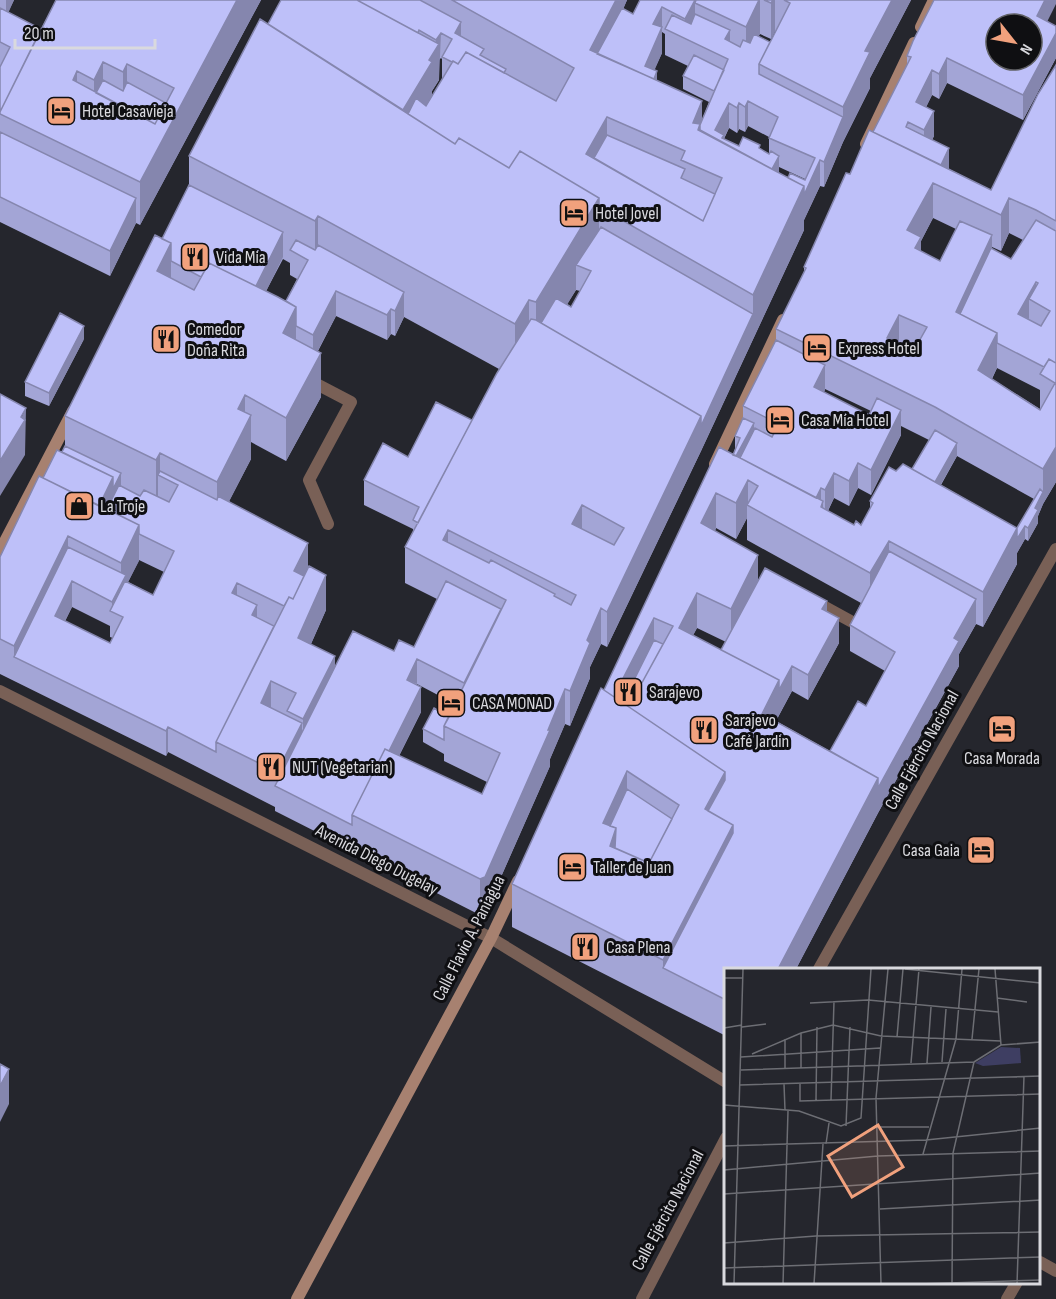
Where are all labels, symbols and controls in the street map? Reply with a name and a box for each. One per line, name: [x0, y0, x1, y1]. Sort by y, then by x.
scale bar: [15, 12, 154, 50]
north arrow: [984, 12, 1044, 72]
text: 20 m: [24, 23, 54, 44]
text: N: [1015, 40, 1036, 58]
hotel icon: Hotel Casavieja: [45, 95, 77, 127]
place label: Hotel Casavieja: [82, 101, 174, 122]
hotel icon: Hotel Jovel: [558, 197, 590, 229]
place label: Hotel Jovel: [595, 203, 659, 224]
restaurant icon: Vida Mia: [179, 241, 211, 273]
place label: Vida Mia: [216, 247, 266, 268]
place label: Comedor Doña Rita: [187, 319, 245, 361]
restaurant icon: Comedor Doña Rita: [150, 323, 182, 355]
hotel icon: Express Hotel: [801, 332, 833, 364]
place label: Express Hotel: [838, 338, 920, 359]
hotel icon: Casa Mía Hotel: [764, 404, 796, 436]
place label: Casa Mía Hotel: [801, 410, 889, 431]
shop icon: La Troje: [63, 490, 95, 522]
place label: La Troje: [100, 496, 145, 517]
restaurant icon: Sarajevo: [612, 676, 644, 708]
place label: Sarajevo: [649, 682, 700, 703]
hotel icon: CASA MONAD: [435, 687, 467, 719]
street label: Calle Ejército Nacional: [881, 687, 963, 813]
place label: CASA MONAD: [472, 693, 552, 714]
place label: Sarajevo Café Jardin: [725, 710, 789, 752]
hotel icon: Casa Morada: [986, 713, 1018, 745]
restaurant icon: Sarajevo Café Jardin: [688, 714, 720, 746]
place label: Casa Morada: [964, 748, 1040, 769]
restaurant icon: NUT (Vegetarian): [255, 751, 287, 783]
place label: NUT (Vegetarian): [292, 757, 393, 778]
street label: Avenida Diego Dugelay: [311, 820, 442, 900]
hotel icon: Casa Gaia: [965, 834, 997, 866]
place label: Casa Gaia: [902, 840, 960, 861]
hotel icon: Taller de Juan: [556, 851, 588, 883]
place label: Taller de Juan: [593, 857, 671, 878]
street label: Calle Flavio A. Paniagua: [428, 872, 510, 1004]
restaurant icon: Casa Plena: [569, 931, 601, 963]
place label: Casa Plena: [606, 937, 670, 958]
inset map: [724, 968, 1041, 1284]
street label: Calle Ejército Nacional: [627, 1146, 709, 1274]

